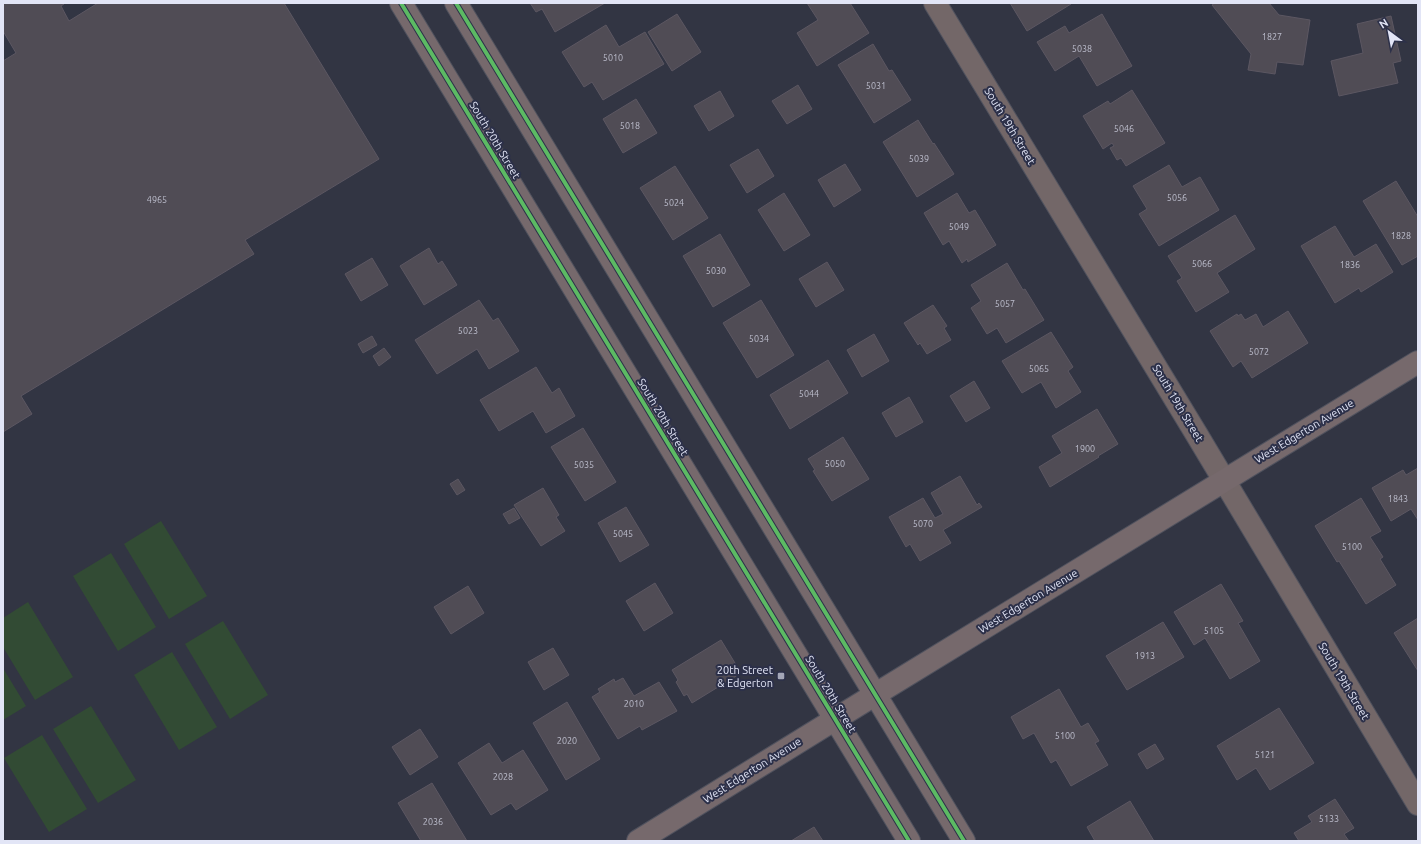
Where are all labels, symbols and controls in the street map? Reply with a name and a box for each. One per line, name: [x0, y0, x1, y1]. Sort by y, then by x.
north arrow: [1369, 12, 1409, 52]
text: N: [1377, 16, 1390, 31]
house number: 1827: [1262, 32, 1282, 42]
house number: 5038: [1072, 44, 1092, 54]
house number: 5010: [603, 53, 623, 63]
house number: 5031: [866, 81, 886, 91]
street label: South 19th Street: [982, 85, 1038, 167]
street label: South 20th Street: [467, 99, 523, 181]
house number: 5018: [620, 121, 640, 131]
house number: 5046: [1114, 124, 1134, 134]
house number: 5039: [909, 154, 929, 164]
house number: 5056: [1167, 193, 1187, 203]
house number: 4965: [147, 195, 167, 205]
house number: 5024: [664, 198, 684, 208]
house number: 5049: [949, 222, 969, 232]
house number: 1828: [1391, 231, 1411, 241]
house number: 5066: [1192, 259, 1212, 269]
house number: 1836: [1340, 260, 1360, 270]
house number: 5030: [706, 266, 726, 276]
house number: 5057: [995, 299, 1015, 309]
house number: 5023: [458, 326, 478, 336]
house number: 5034: [749, 334, 769, 344]
house number: 5072: [1249, 347, 1269, 357]
street label: South 19th Street: [1150, 362, 1206, 444]
house number: 5065: [1029, 364, 1049, 374]
street label: South 20th Street: [635, 376, 691, 458]
house number: 5044: [799, 389, 819, 399]
street label: West Edgerton Avenue: [1252, 397, 1356, 465]
house number: 1900: [1075, 444, 1095, 454]
house number: 5050: [825, 459, 845, 469]
house number: 5035: [574, 460, 594, 470]
house number: 1843: [1388, 494, 1408, 504]
house number: 5070: [913, 519, 933, 529]
house number: 5045: [613, 529, 633, 539]
house number: 5100: [1342, 542, 1362, 552]
street label: West Edgerton Avenue: [976, 567, 1080, 635]
house number: 5105: [1204, 626, 1224, 636]
street label: South 19th Street: [1316, 640, 1372, 722]
house number: 1913: [1135, 651, 1155, 661]
street label: South 20th Street: [803, 653, 859, 735]
place label: 20th Street & Edgerton: [717, 664, 774, 689]
marker: 20th Street & Edgerton: [776, 671, 786, 681]
house number: 2010: [624, 699, 644, 709]
house number: 5100: [1055, 731, 1075, 741]
street label: West Edgerton Avenue: [701, 735, 803, 805]
house number: 2020: [557, 736, 577, 746]
house number: 5121: [1255, 750, 1275, 760]
house number: 2028: [493, 772, 513, 782]
house number: 5133: [1319, 814, 1339, 824]
house number: 2036: [423, 817, 443, 827]

